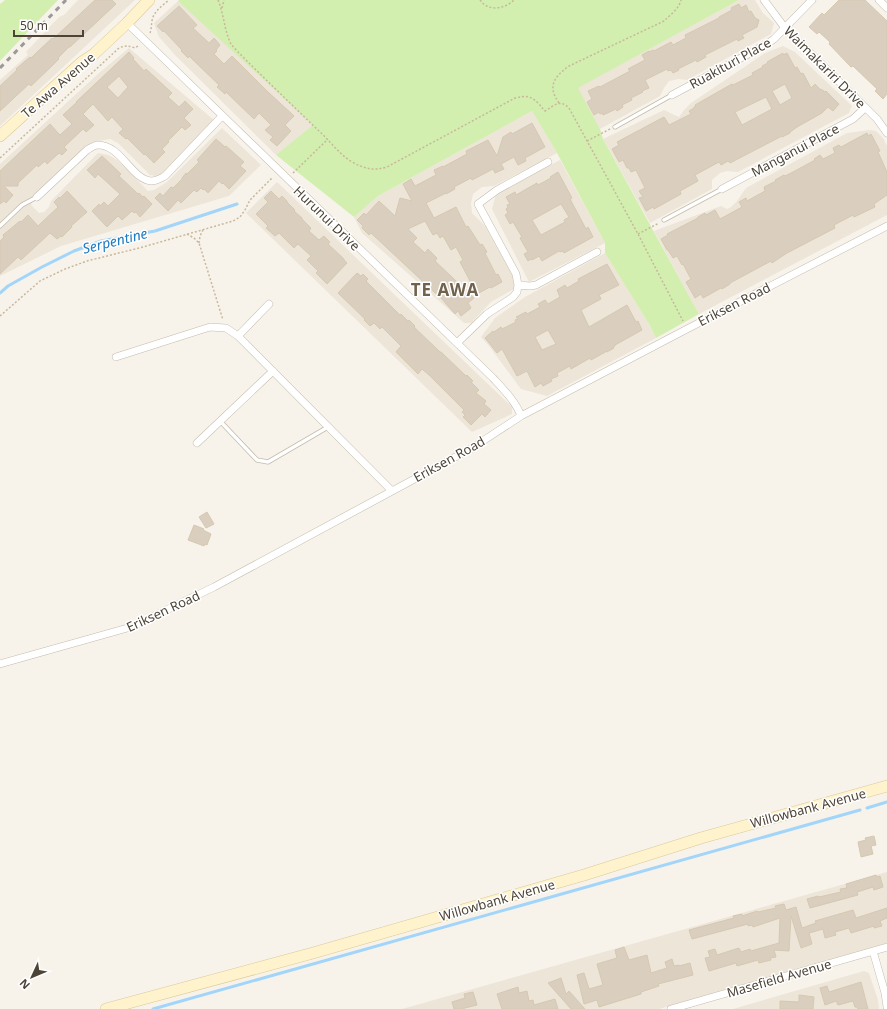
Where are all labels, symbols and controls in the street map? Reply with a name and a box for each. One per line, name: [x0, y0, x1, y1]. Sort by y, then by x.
scale bar: [14, 12, 83, 38]
text: 50 m: [20, 17, 48, 34]
street label: Waimakariri Drive: [780, 22, 870, 112]
street label: Ruakituri Place: [686, 33, 774, 93]
street label: Te Awa Avenue: [17, 48, 99, 122]
street label: Manganui Place: [748, 119, 842, 181]
street label: Hurunui Drive: [290, 182, 364, 254]
water label: Serpentine: [80, 223, 149, 258]
district label: TE AWA: [411, 278, 479, 301]
street label: Eriksen Road: [695, 278, 773, 330]
street label: Eriksen Road: [410, 432, 488, 486]
street label: Eriksen Road: [123, 586, 203, 636]
street label: Willowbank Avenue: [748, 784, 868, 832]
street label: Willowbank Avenue: [437, 875, 557, 925]
street label: Masefield Avenue: [725, 954, 833, 1002]
north arrow: [12, 957, 52, 997]
text: N: [16, 976, 33, 993]

